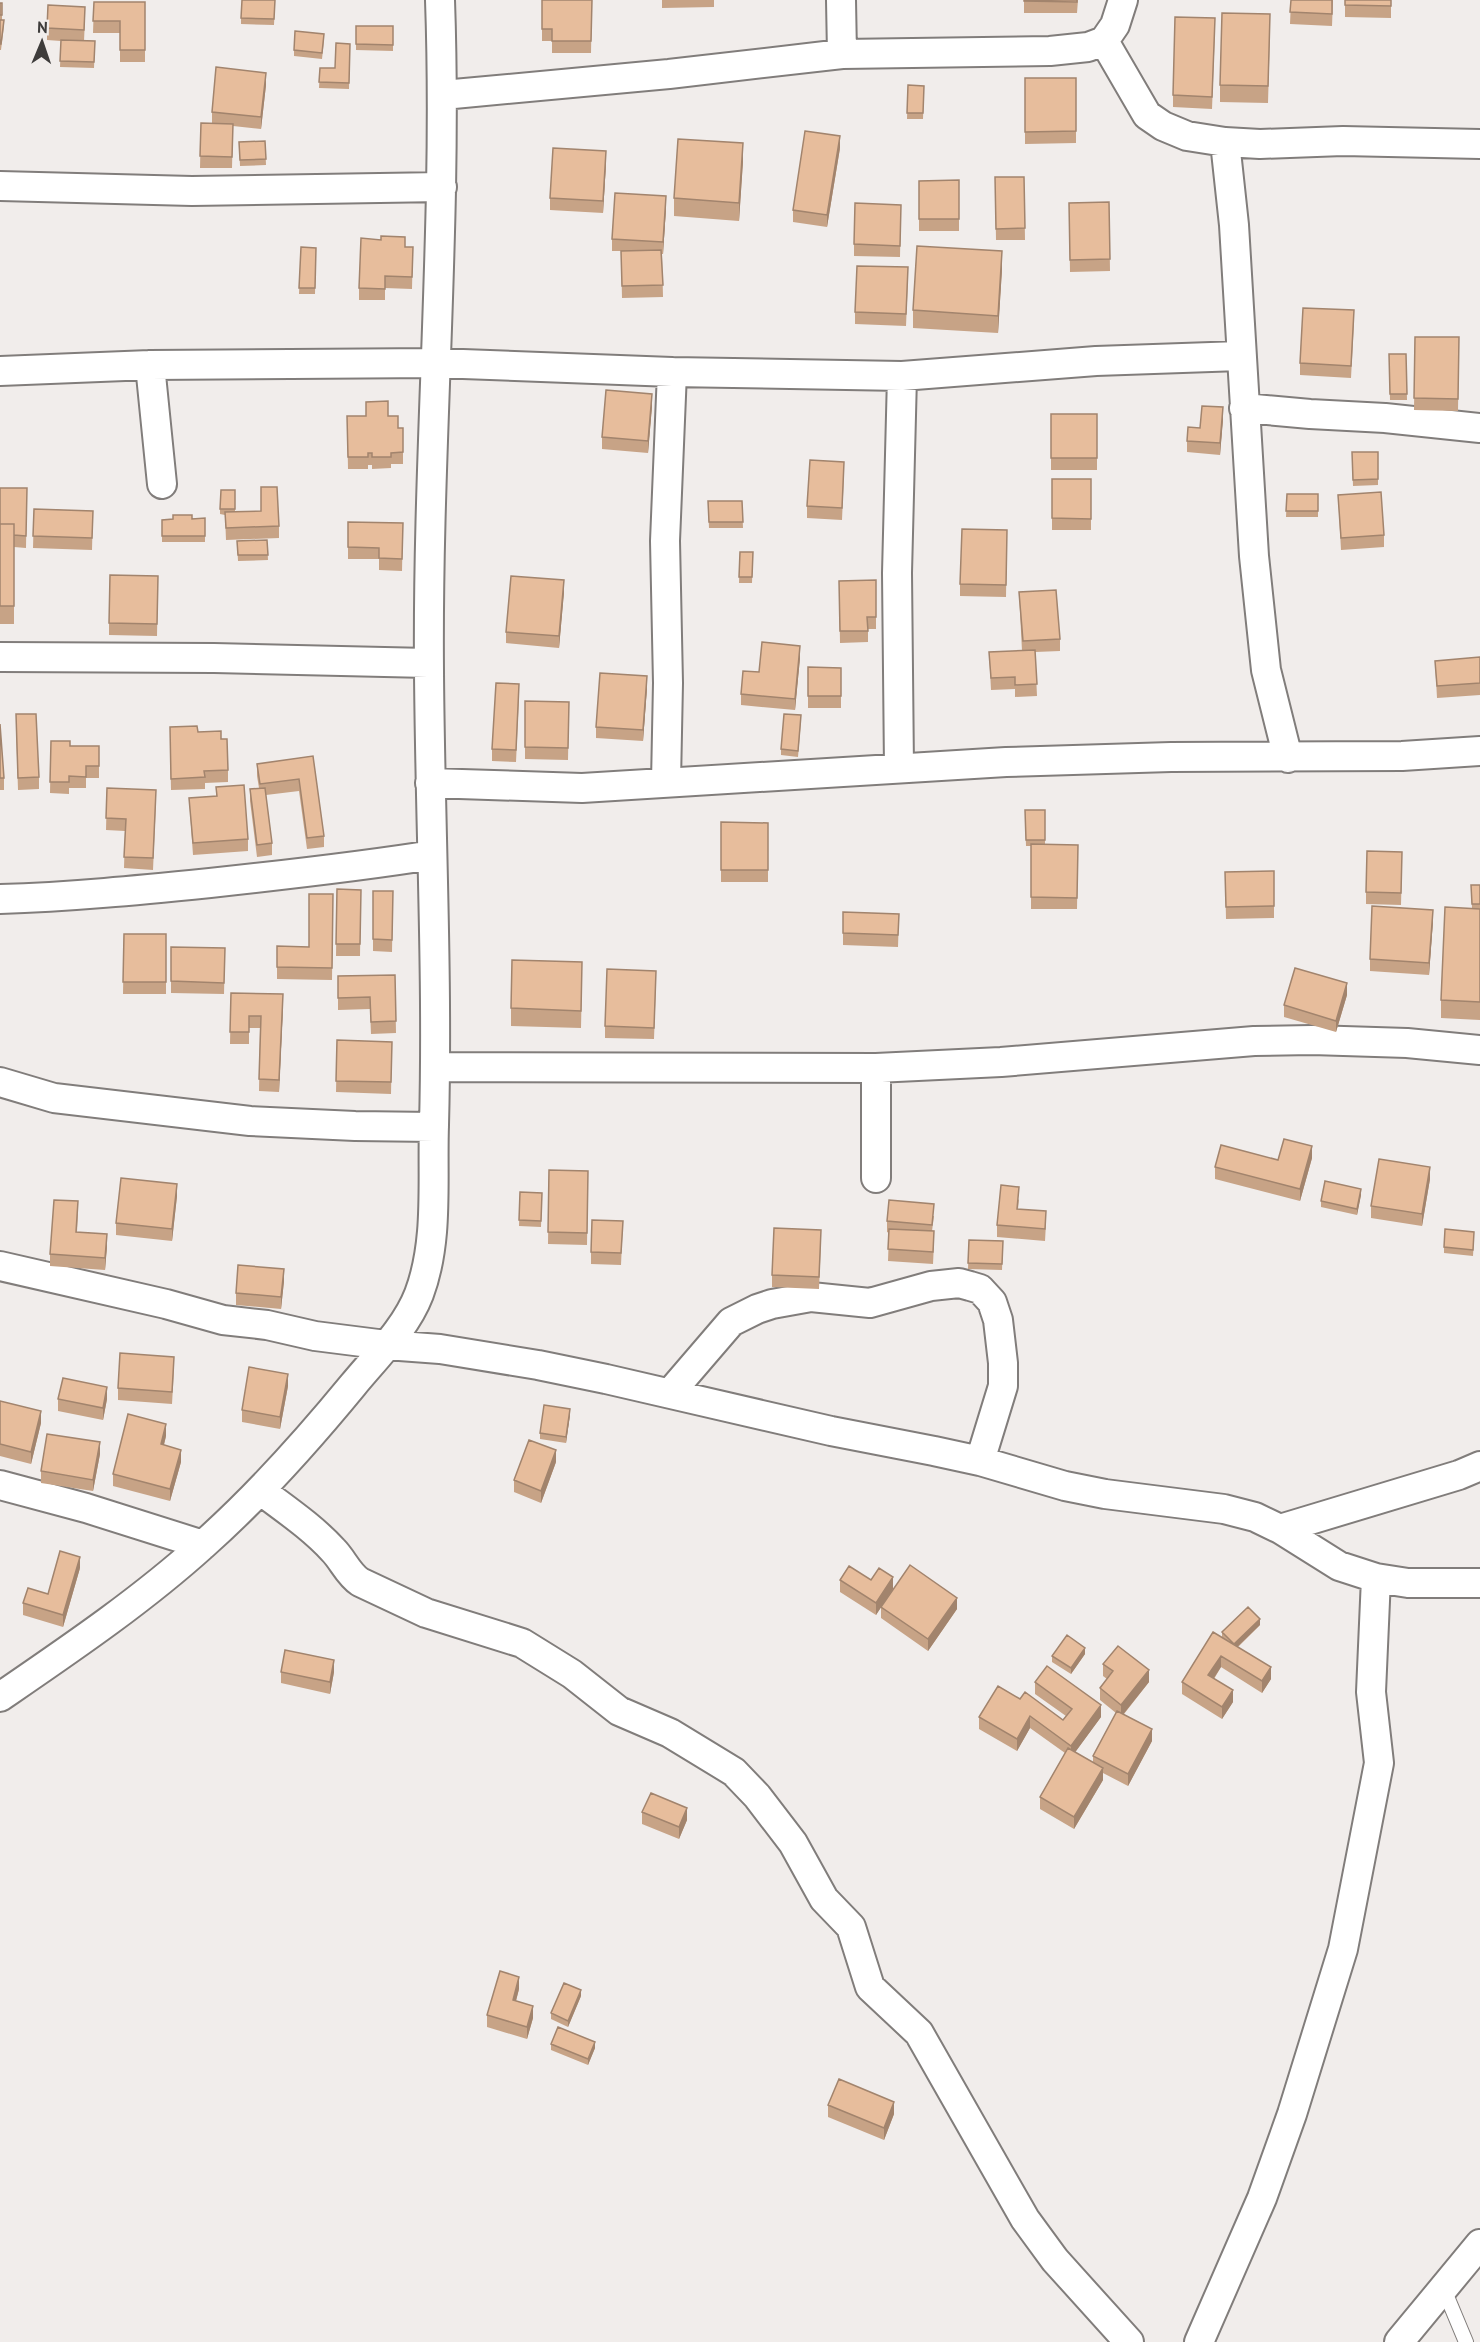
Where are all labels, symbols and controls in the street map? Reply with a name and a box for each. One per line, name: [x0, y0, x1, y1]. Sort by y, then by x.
north arrow: [12, 12, 72, 72]
text: N: [37, 17, 48, 37]

